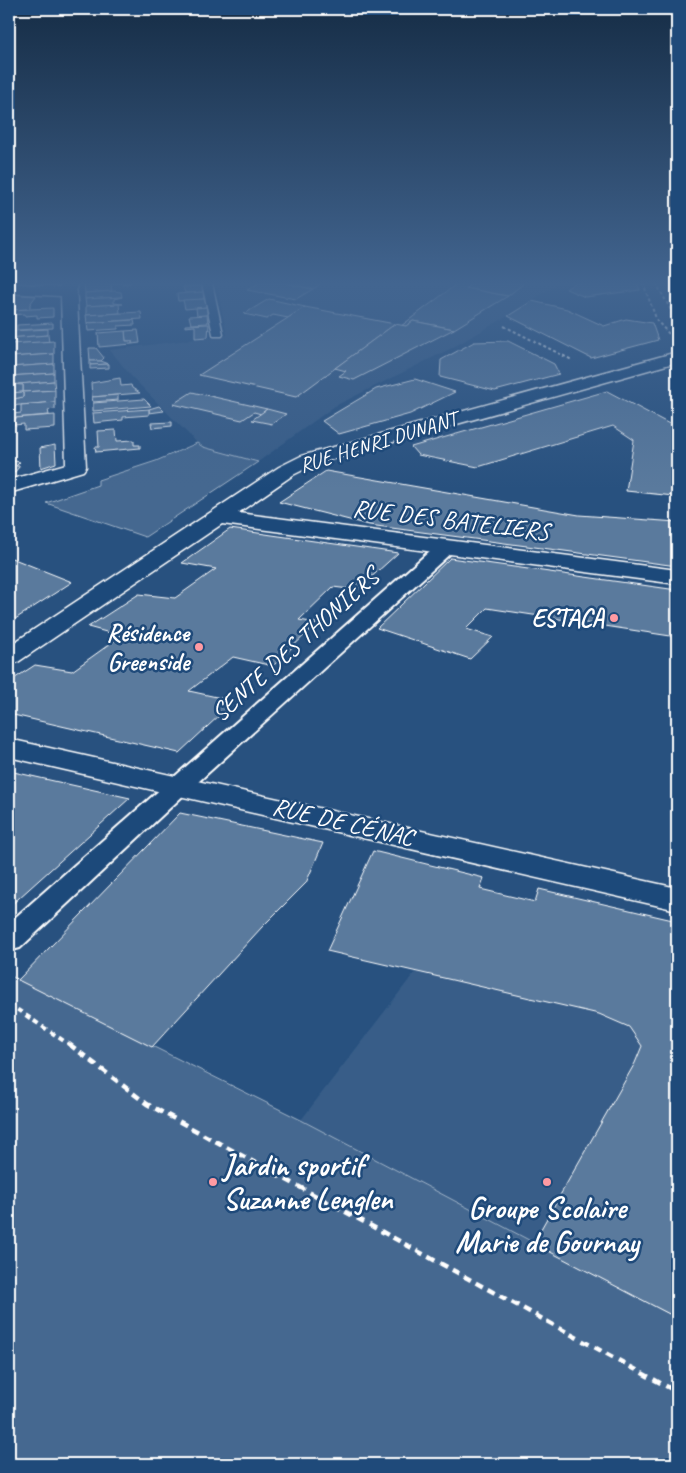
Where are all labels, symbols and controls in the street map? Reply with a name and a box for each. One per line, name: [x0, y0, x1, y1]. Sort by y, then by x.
street label: RUE HENRI DUNANT: [296, 404, 465, 478]
street label: RUE DES BATELIERS: [351, 492, 554, 548]
street label: SENTE DES THONIERS: [205, 558, 389, 729]
place label: ESTACA: [531, 602, 605, 634]
marker: ESTACA: [608, 612, 620, 624]
place label: Résidence Greenside: [106, 617, 192, 678]
marker: Résidence Greenside: [193, 641, 205, 653]
street label: RUE DE CÉNAC: [269, 790, 419, 854]
place label: Jardin sportif Suzanne Lenglen: [221, 1146, 394, 1218]
marker: Jardin sportif Suzanne Lenglen: [207, 1176, 219, 1188]
marker: Groupe Scolaire Marie de Gournay: [541, 1176, 553, 1188]
place label: Groupe Scolaire Marie de Gournay: [455, 1189, 642, 1262]

